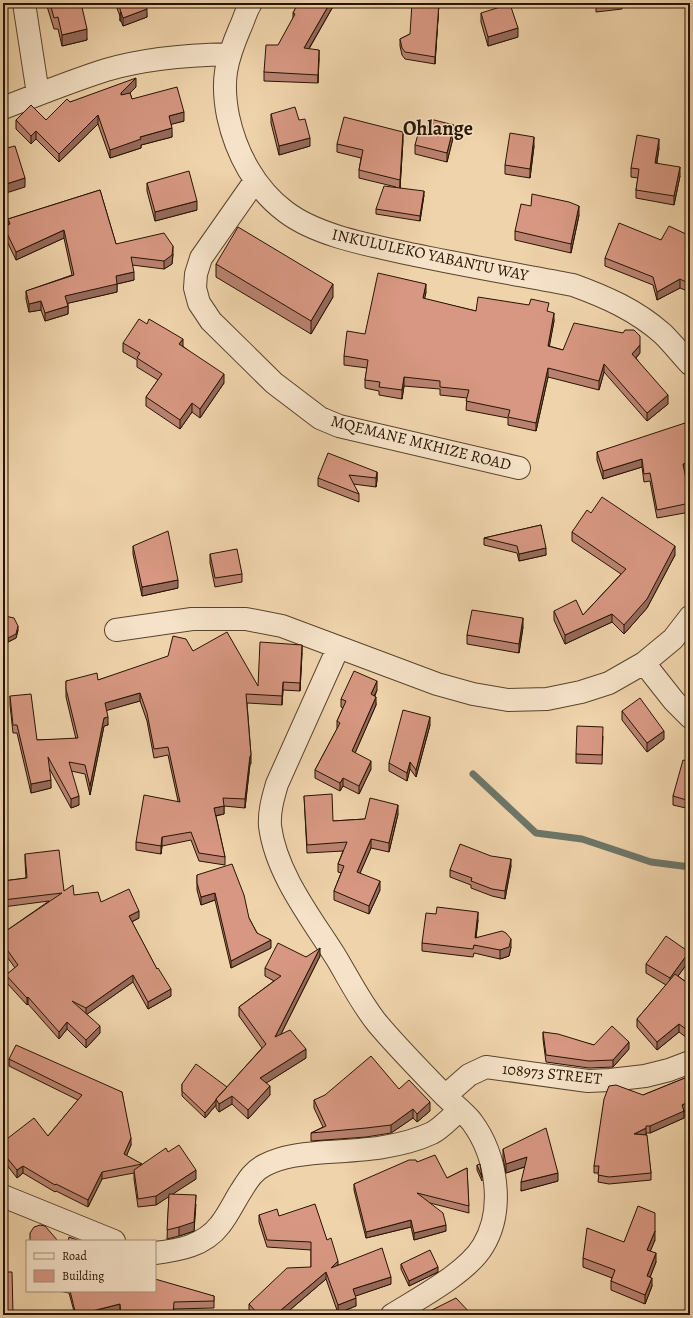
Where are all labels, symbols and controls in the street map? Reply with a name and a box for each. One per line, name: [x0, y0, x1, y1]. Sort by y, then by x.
district label: Ohlange: [403, 115, 473, 142]
street label: INKULULEKO YABANTU WAY: [330, 223, 531, 287]
street label: MQEMANE MKHIZE ROAD: [328, 410, 514, 476]
street label: 108973 STREET: [501, 1058, 603, 1090]
legend: [26, 1240, 156, 1292]
text: Road: [62, 1248, 88, 1264]
text: Building: [62, 1268, 104, 1284]

